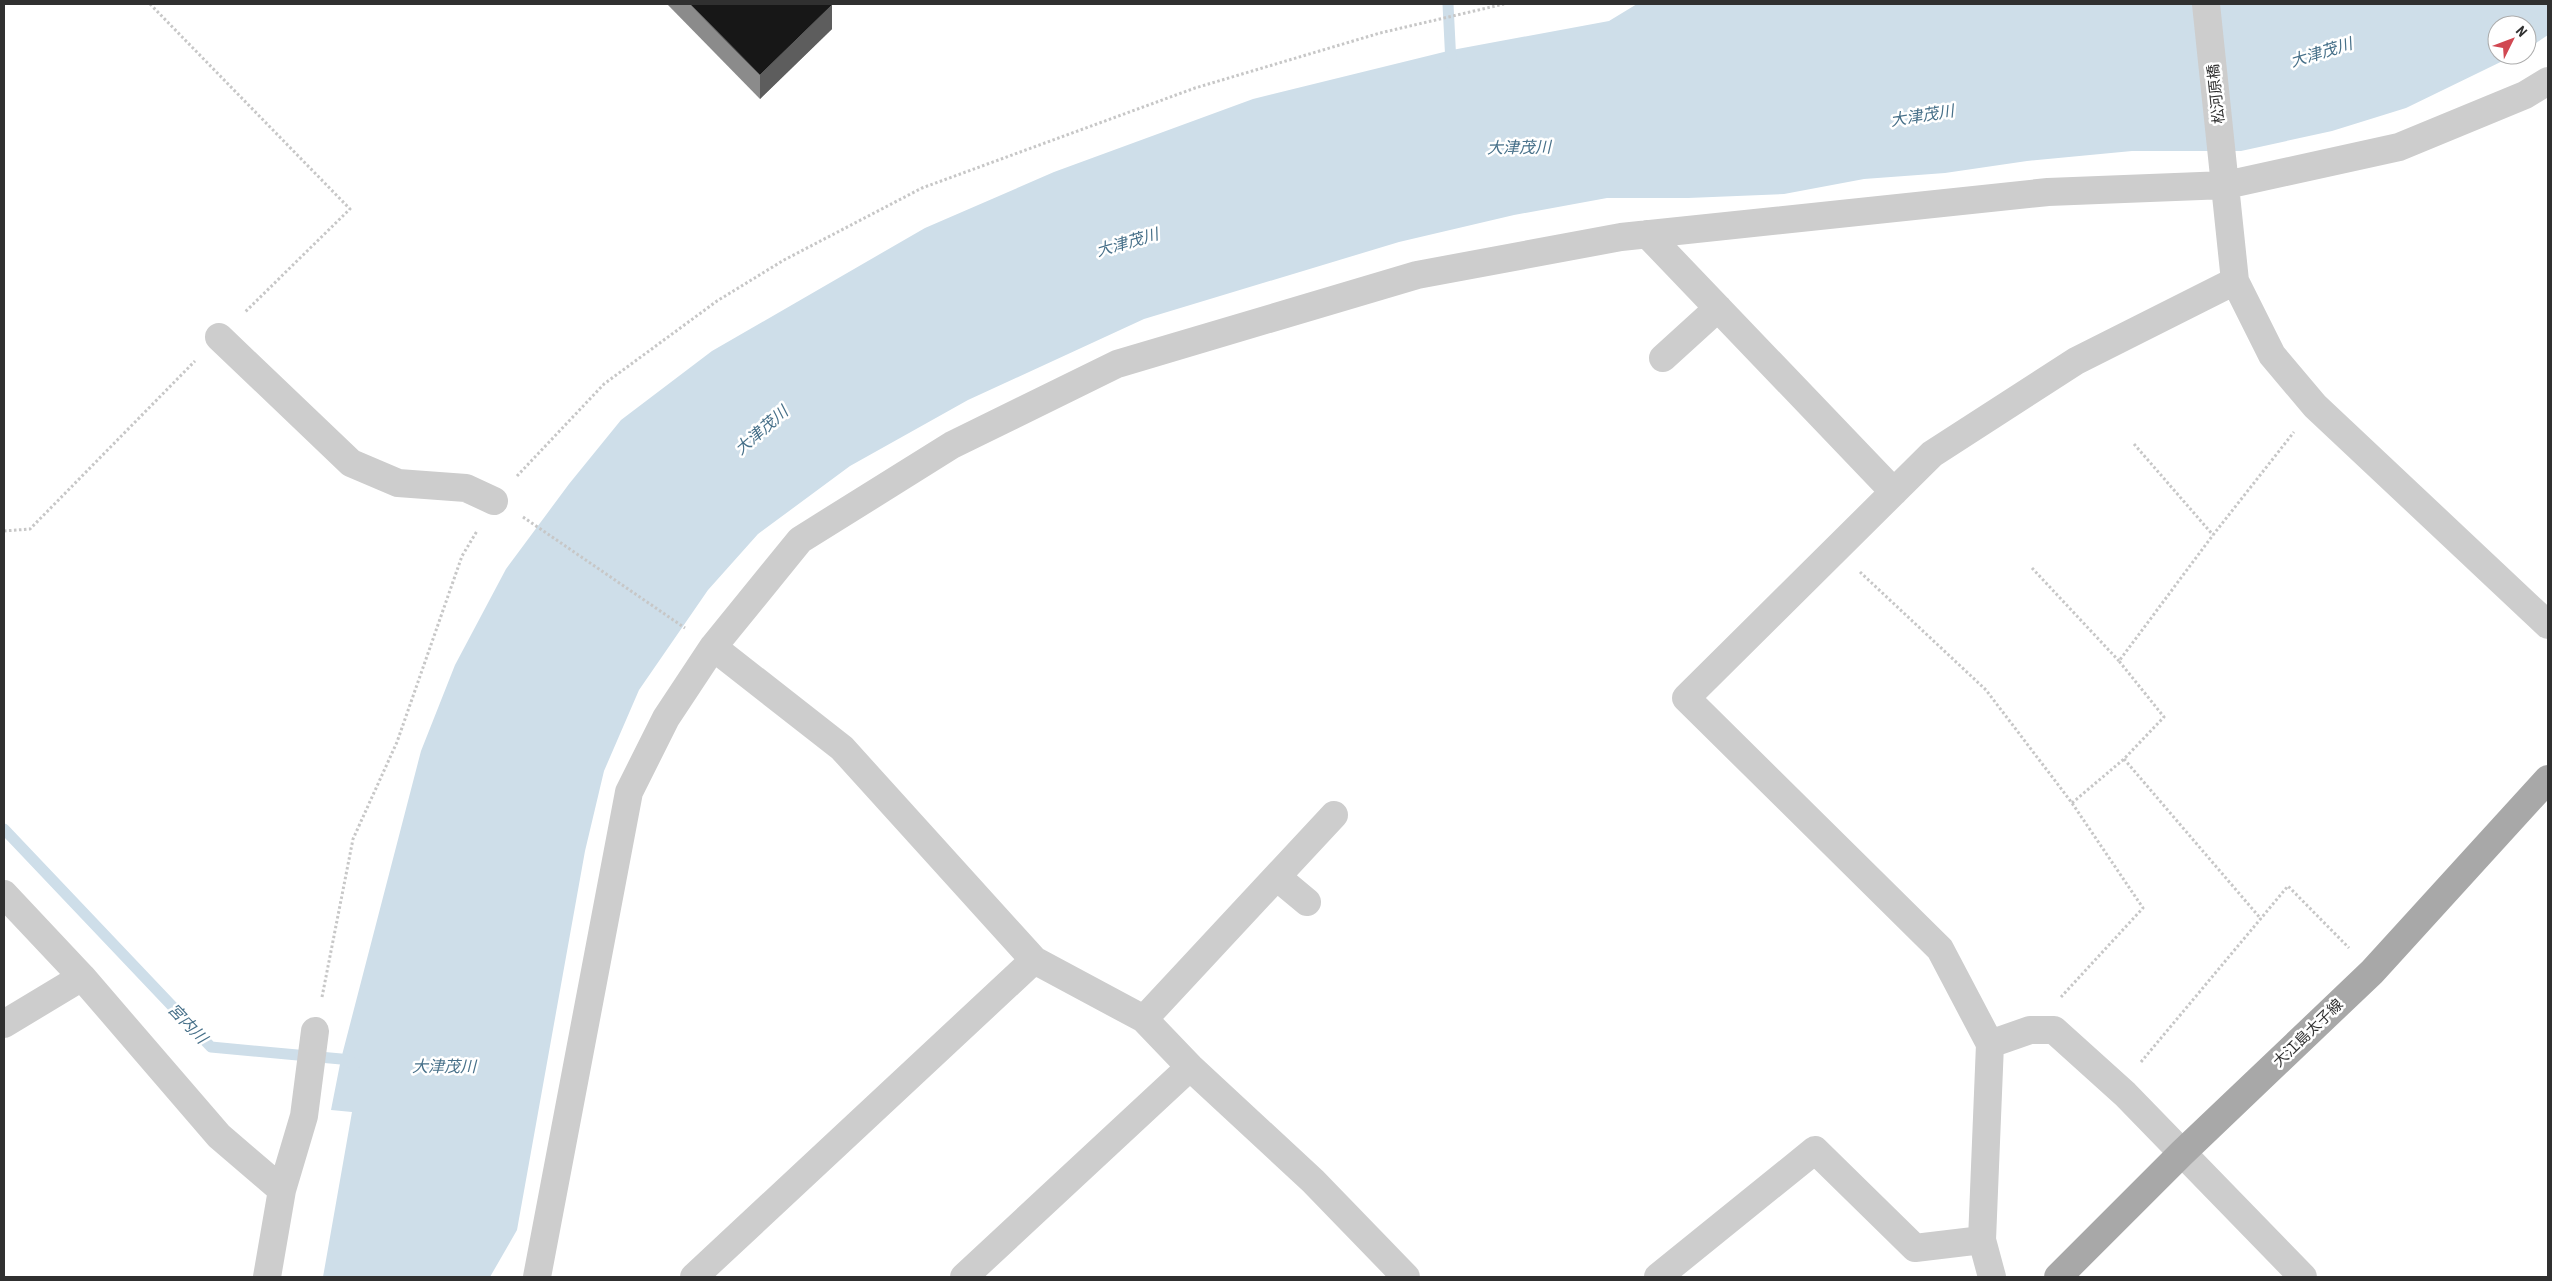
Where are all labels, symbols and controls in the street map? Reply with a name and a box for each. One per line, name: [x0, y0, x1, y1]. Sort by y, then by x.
north arrow: [2487, 15, 2537, 65]
text: N: [2513, 23, 2530, 40]
water label: 大津茂川: [2288, 33, 2356, 71]
street label: 松河原橋: [2204, 63, 2228, 125]
water label: 大津茂川: [1889, 101, 1957, 130]
water label: 大津茂川: [1487, 137, 1553, 158]
water label: 大津茂川: [1094, 224, 1162, 260]
water label: 大津茂川: [731, 401, 793, 459]
street label: 大江島太子線: [2269, 995, 2347, 1071]
water label: 宮内川: [164, 999, 213, 1049]
water label: 大津茂川: [412, 1057, 478, 1076]

